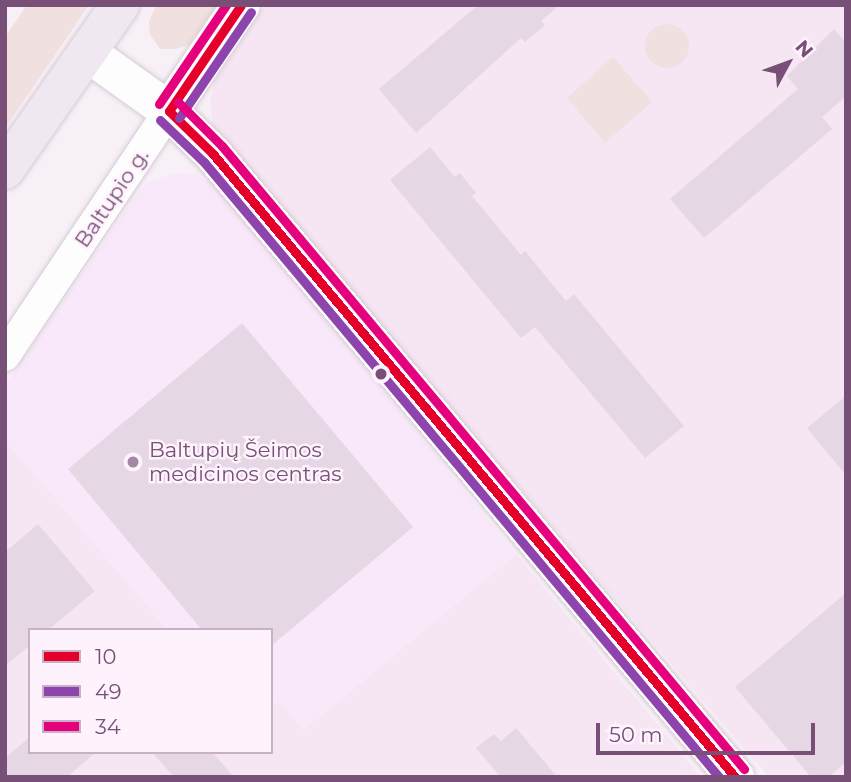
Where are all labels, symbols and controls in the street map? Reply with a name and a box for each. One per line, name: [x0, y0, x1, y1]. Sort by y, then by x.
north arrow: [753, 28, 823, 98]
text: N: [791, 36, 818, 62]
street label: Baltupio g.: [70, 144, 154, 252]
unlabelled marker: [374, 367, 388, 381]
place label: Baltupių Šeimos medicinos centras: [149, 437, 342, 487]
marker: Baltupių Šeimos medicinos centras: [123, 452, 143, 472]
legend: [28, 628, 273, 754]
text: 10: [95, 644, 116, 669]
text: 49: [95, 679, 122, 704]
scale bar: [599, 708, 818, 752]
text: 34: [95, 714, 121, 739]
text: 50 m: [609, 722, 663, 747]

